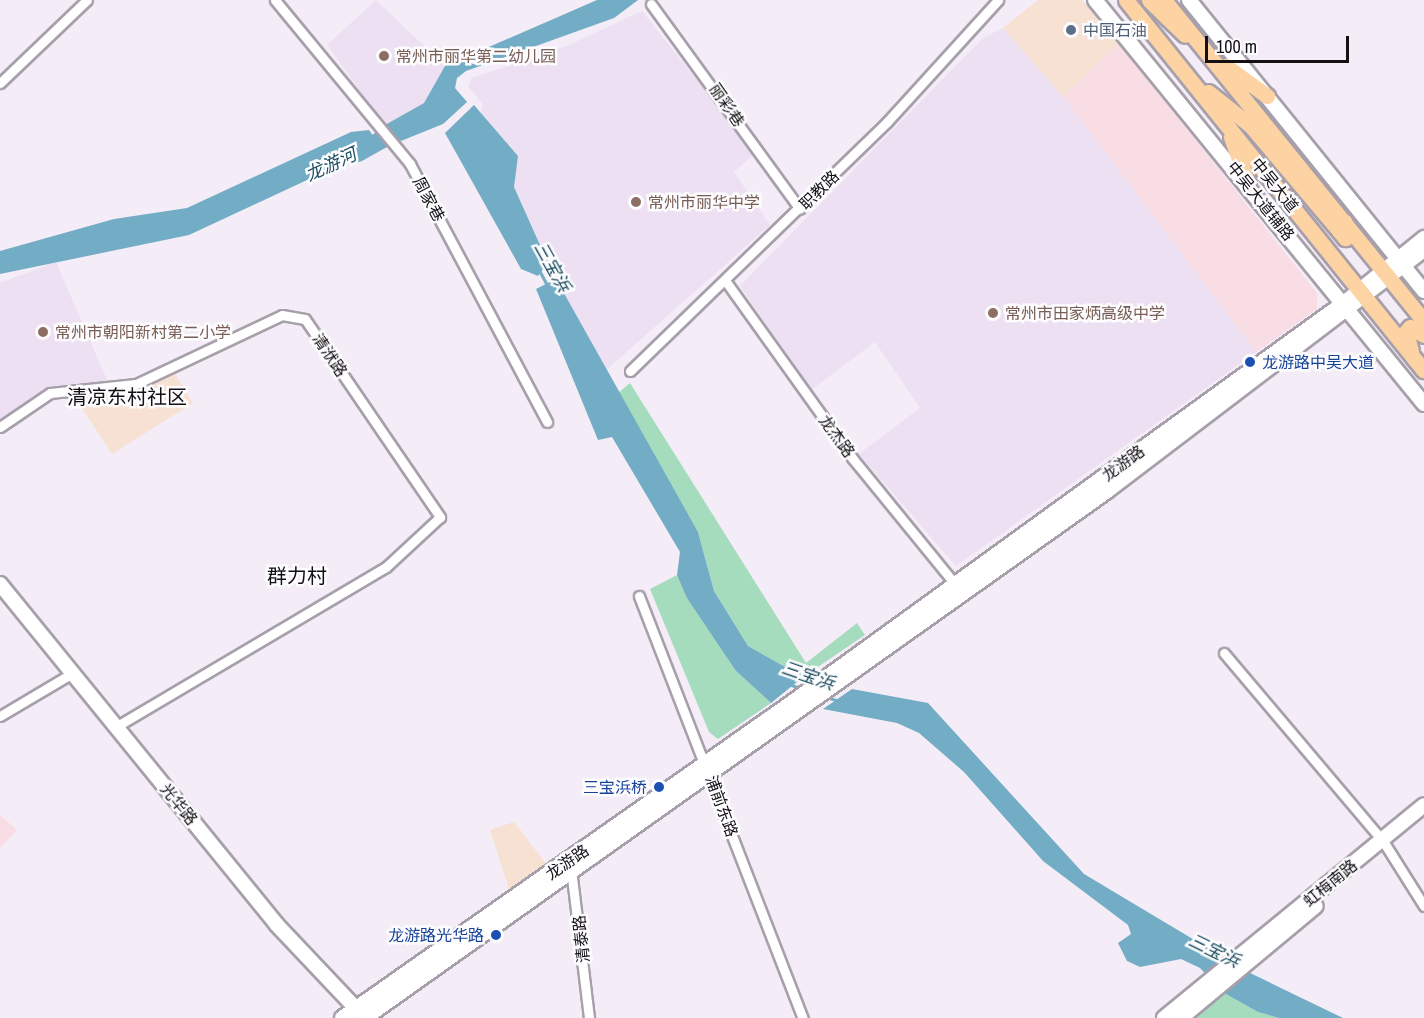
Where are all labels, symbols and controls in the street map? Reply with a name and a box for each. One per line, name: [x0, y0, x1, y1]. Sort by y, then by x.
place label: 中国石油: [1083, 20, 1147, 40]
marker: 中国石油: [1064, 23, 1078, 37]
scale bar: [1208, 24, 1352, 62]
text: 100 m: [1216, 34, 1257, 59]
place label: 常州市丽华第二幼儿园: [396, 46, 556, 66]
marker: 常州市丽华第二幼儿园: [377, 49, 391, 63]
street label: 丽彩巷: [705, 80, 749, 130]
water label: 龙游河: [302, 144, 360, 186]
street label: 中吴大道: [1247, 154, 1303, 216]
street label: 中吴大道辅路: [1223, 158, 1299, 244]
street label: 职教路: [795, 166, 843, 214]
street label: 周家巷: [409, 173, 449, 225]
place label: 常州市丽华中学: [648, 192, 760, 212]
marker: 常州市丽华中学: [629, 195, 643, 209]
water label: 三宝浜: [529, 238, 575, 296]
place label: 常州市田家炳高级中学: [1005, 303, 1165, 323]
marker: 常州市田家炳高级中学: [986, 306, 1000, 320]
place label: 常州市朝阳新村第二小学: [55, 322, 231, 342]
marker: 常州市朝阳新村第二小学: [36, 325, 50, 339]
street label: 清洑路: [309, 330, 351, 380]
place label: 龙游路中吴大道: [1262, 352, 1374, 372]
marker: 龙游路中吴大道: [1243, 355, 1257, 369]
district label: 清凉东村社区: [67, 384, 187, 408]
street label: 龙杰路: [815, 411, 859, 461]
street label: 龙游路: [1098, 441, 1148, 485]
district label: 群力村: [267, 563, 327, 587]
water label: 三宝浜: [779, 657, 837, 695]
street label: 浦前东路: [702, 773, 742, 839]
place label: 三宝浜桥: [583, 777, 647, 797]
street label: 光华路: [156, 779, 202, 829]
marker: 三宝浜桥: [652, 780, 666, 794]
street label: 龙游路: [542, 840, 592, 884]
street label: 虹梅南路: [1299, 855, 1361, 911]
street label: 清泰路: [569, 914, 593, 964]
place label: 龙游路光华路: [388, 925, 484, 945]
marker: 龙游路光华路: [489, 928, 503, 942]
water label: 三宝浜: [1185, 929, 1243, 973]

